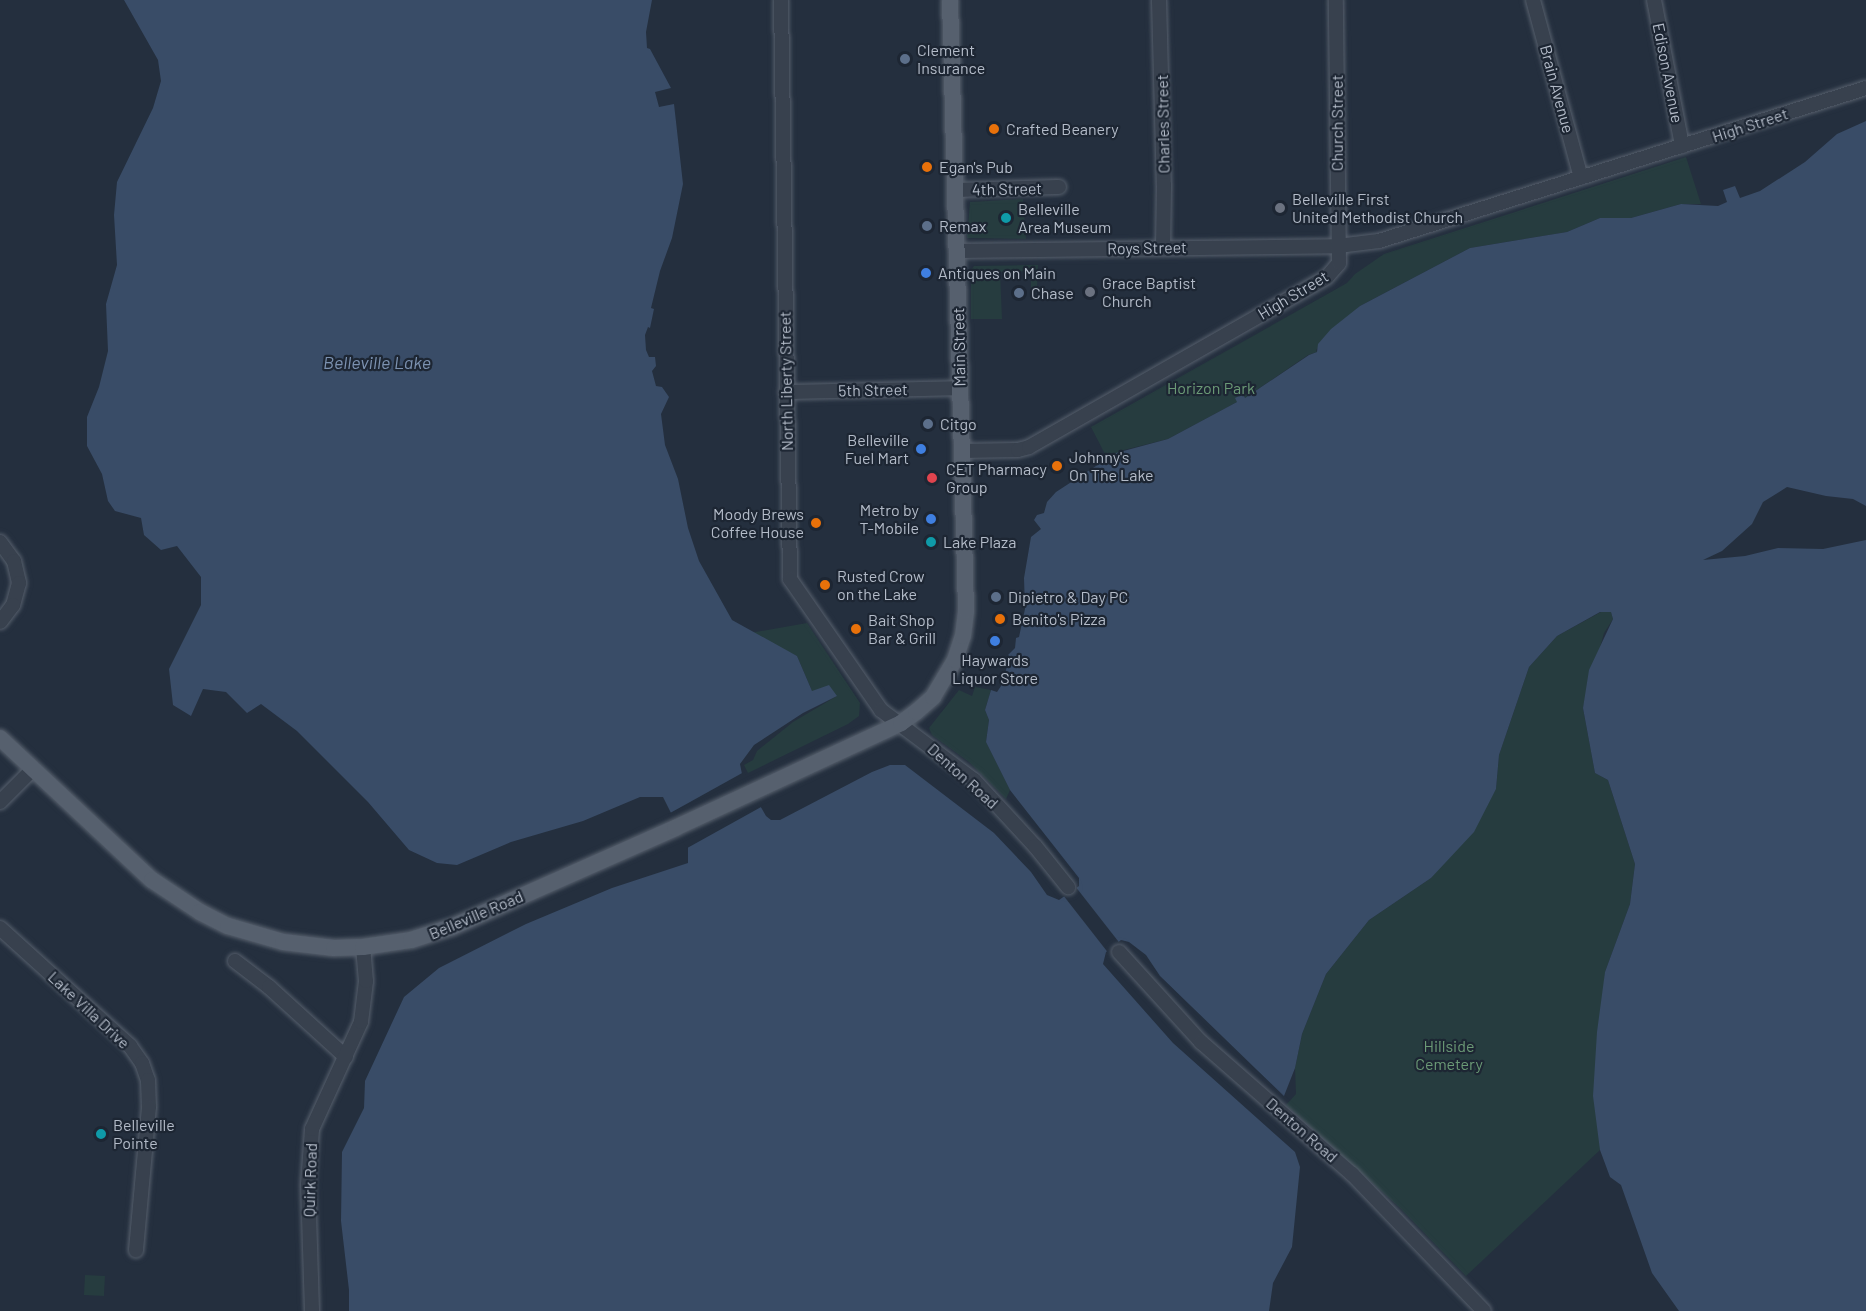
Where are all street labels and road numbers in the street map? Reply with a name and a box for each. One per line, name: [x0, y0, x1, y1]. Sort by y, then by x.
street label: Edison Avenue: [1649, 21, 1687, 125]
street label: Brain Avenue: [1536, 43, 1578, 135]
street label: Charles Street: [1153, 74, 1173, 174]
street label: Church Street: [1327, 75, 1347, 171]
street label: High Street: [1710, 104, 1790, 146]
street label: 4th Street: [972, 179, 1042, 199]
street label: Roys Street: [1107, 238, 1187, 258]
street label: High Street: [1254, 267, 1332, 323]
street label: Main Street: [949, 307, 969, 387]
street label: North Liberty Street: [775, 311, 797, 451]
street label: 5th Street: [838, 380, 908, 400]
street label: Denton Road: [924, 739, 1002, 813]
street label: Belleville Road: [426, 887, 526, 943]
street label: Lake Villa Drive: [44, 967, 134, 1053]
street label: Denton Road: [1262, 1094, 1342, 1166]
street label: Quirk Road: [299, 1143, 321, 1217]

